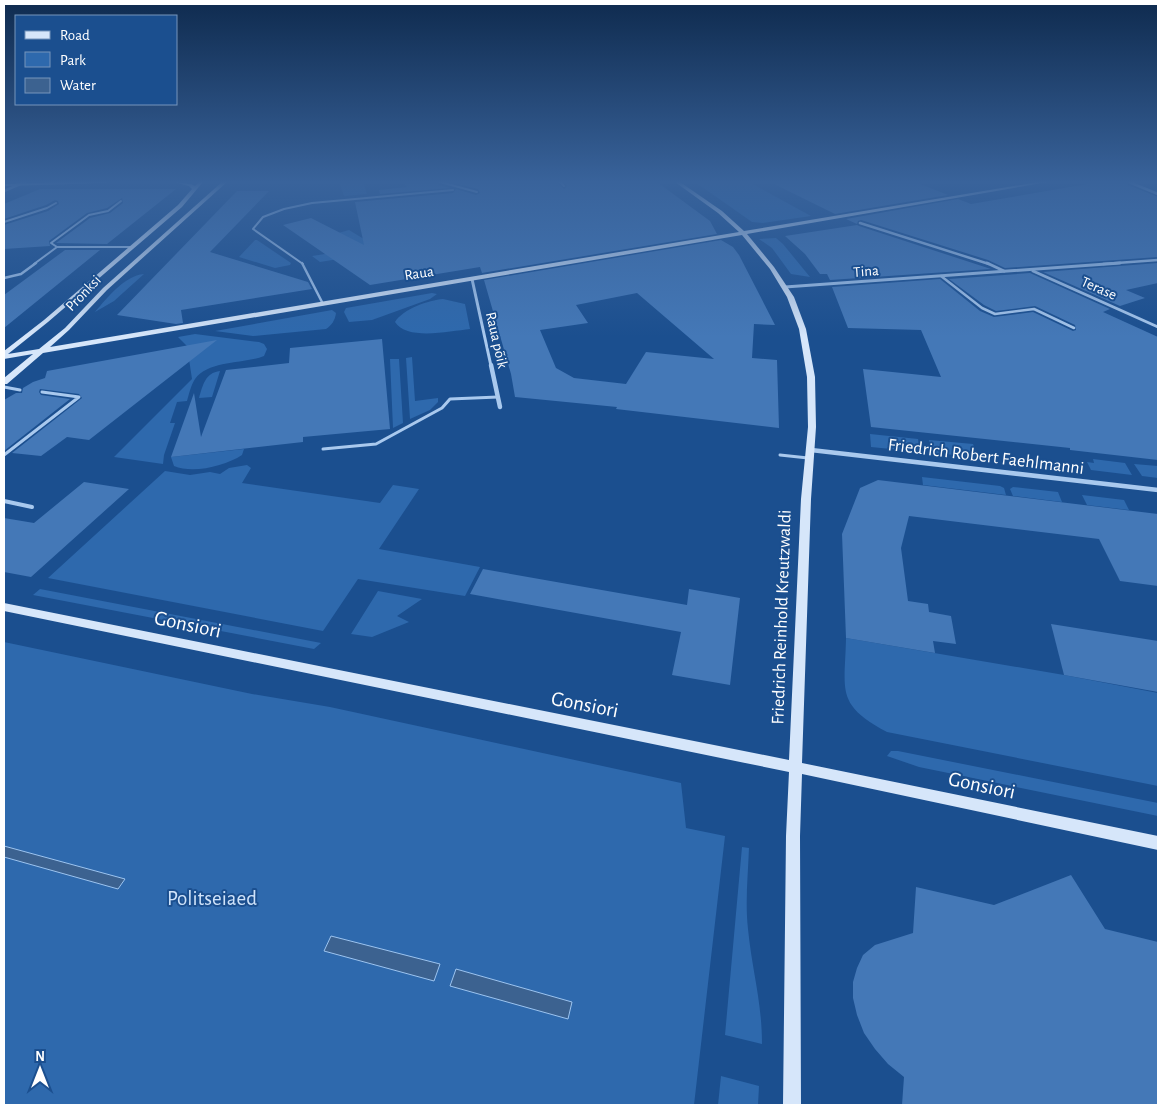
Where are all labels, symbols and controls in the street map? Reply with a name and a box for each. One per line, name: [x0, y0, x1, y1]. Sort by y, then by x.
legend: [15, 15, 178, 105]
text: Road: [60, 28, 90, 43]
text: Park: [60, 53, 86, 68]
text: Water: [60, 78, 96, 93]
street label: Tina: [853, 263, 879, 280]
street label: Raua: [403, 264, 435, 283]
street label: Pronksi: [63, 273, 104, 314]
street label: Terase: [1079, 274, 1119, 303]
street label: Raua põik: [483, 310, 510, 370]
street label: Friedrich Robert Faehlmanni: [887, 436, 1085, 478]
street label: Friedrich Reinhold Kreutzwaldi: [769, 509, 795, 725]
street label: Gonsiori: [152, 607, 223, 642]
street label: Gonsiori: [550, 688, 620, 721]
street label: Gonsiori: [946, 768, 1017, 803]
park label: Politseiaed: [167, 888, 257, 909]
north arrow: [15, 1044, 65, 1094]
text: N: [35, 1050, 45, 1064]

